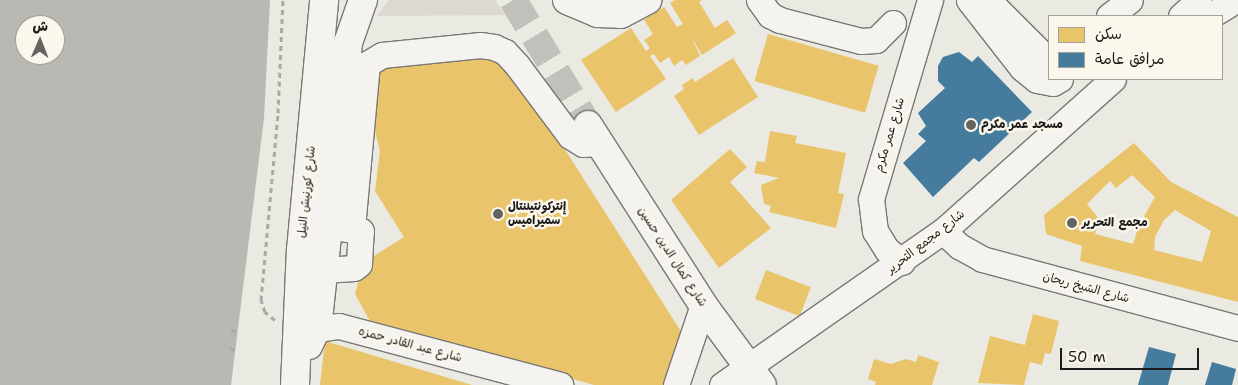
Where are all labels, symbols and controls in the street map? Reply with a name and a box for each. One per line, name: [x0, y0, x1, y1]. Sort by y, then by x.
north arrow: [15, 15, 65, 65]
legend: [1048, 15, 1223, 80]
text: ش: [32, 17, 48, 35]
text: سكن: [1095, 24, 1122, 44]
text: مرافق عامة: [1095, 49, 1165, 69]
street label: شارع عمر مكرم: [872, 96, 908, 174]
place label: مسجد عمر مكرم: [981, 118, 1063, 132]
marker: مسجد عمر مكرم: [965, 119, 977, 131]
street label: شارع كورنيش النيل: [295, 145, 319, 239]
place label: إنتركونتيننتال سميراميس: [508, 200, 566, 228]
street label: شارع كمال الدين حسين: [634, 204, 710, 310]
street label: شارع مجمع التحرير: [884, 207, 968, 277]
marker: إنتركونتيننتال سميراميس: [492, 208, 504, 220]
place label: مجمع التحرير: [1082, 216, 1148, 230]
marker: مجمع التحرير: [1066, 217, 1078, 229]
street label: شارع الشيخ ريحان: [1041, 270, 1131, 306]
street label: شارع عبد القادر حمزه: [357, 324, 463, 366]
scale bar: [1063, 338, 1202, 370]
text: 50 m: [1068, 347, 1106, 367]

